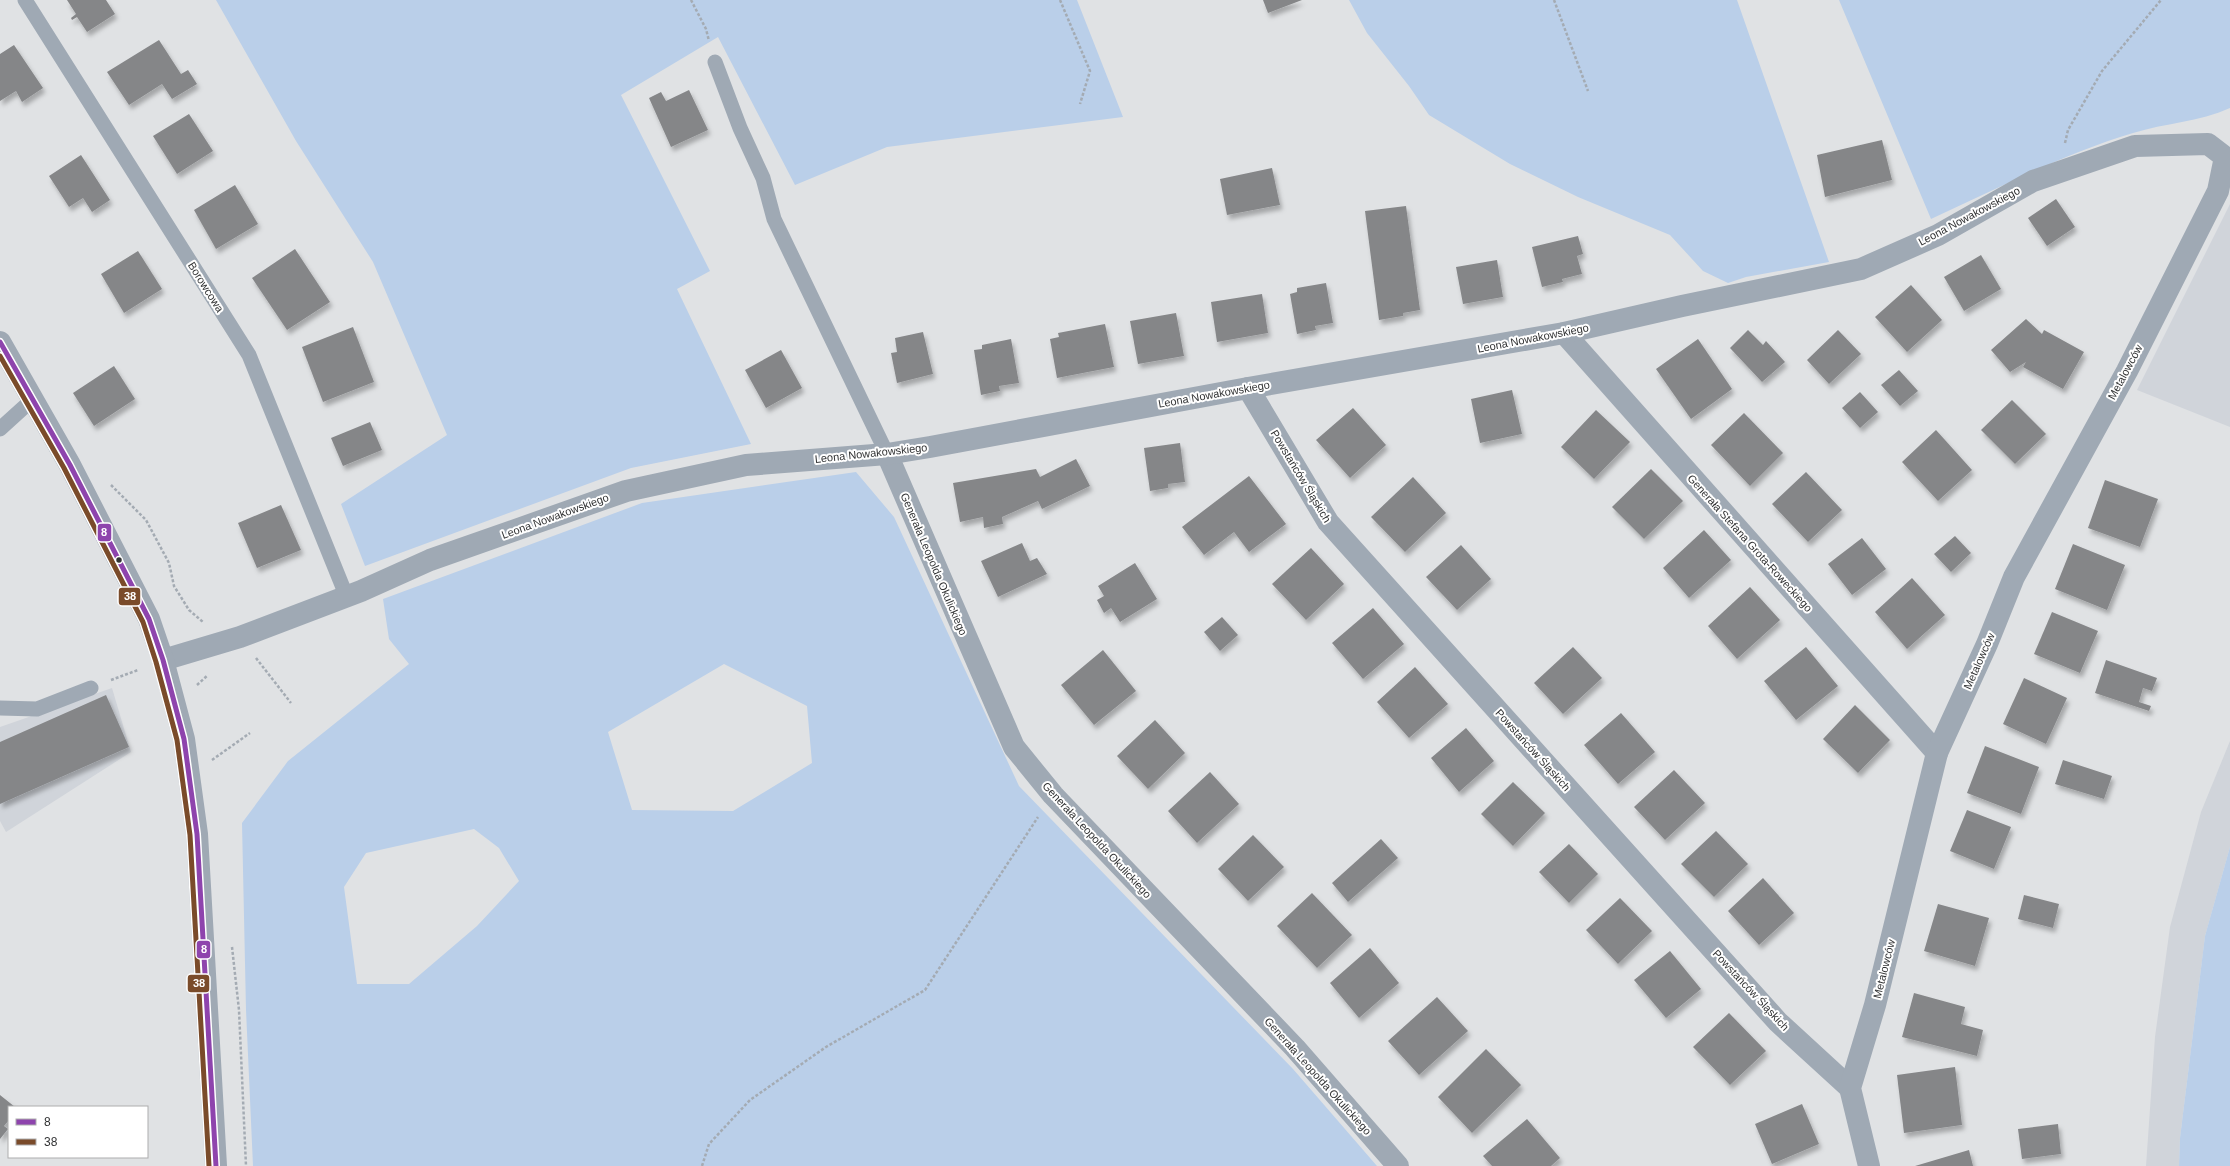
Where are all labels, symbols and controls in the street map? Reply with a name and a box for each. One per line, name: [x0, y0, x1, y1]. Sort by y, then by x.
street label: Leona Nowakowskiego: [1916, 184, 2022, 248]
street label: Borowcowa: [186, 260, 227, 315]
street label: Leona Nowakowskiego: [1476, 321, 1590, 355]
street label: Metalowców: [2105, 342, 2145, 402]
street label: Leona Nowakowskiego: [1157, 378, 1271, 410]
street label: Powstańców Śląskich: [1269, 428, 1333, 524]
street label: Leona Nowakowskiego: [814, 441, 928, 465]
street label: Generała Stefana Grota-Roweckiego: [1685, 472, 1815, 614]
street label: Leona Nowakowskiego: [500, 491, 610, 541]
street label: Generała Leopolda Okulickiego: [898, 491, 970, 637]
line badge: 8: [97, 523, 112, 542]
text: 8: [101, 526, 107, 538]
unlabelled marker: [114, 555, 124, 565]
line badge: 38: [118, 587, 141, 606]
text: 38: [124, 590, 136, 602]
street label: Metalowców: [1961, 631, 1997, 691]
street label: Powstańców Śląskich: [1493, 707, 1573, 793]
street label: Generała Leopolda Okulickiego: [1040, 780, 1154, 900]
street label: Metalowców: [1871, 938, 1897, 1000]
line badge: 8: [196, 940, 211, 959]
text: 8: [201, 943, 207, 955]
street label: Powstańców Śląskich: [1711, 947, 1791, 1033]
line badge: 38: [187, 974, 210, 993]
text: 38: [193, 977, 205, 989]
street label: Generała Leopolda Okulickiego: [1262, 1015, 1374, 1137]
legend: [8, 1106, 148, 1158]
text: 8: [44, 1115, 51, 1129]
text: 38: [44, 1135, 58, 1149]

